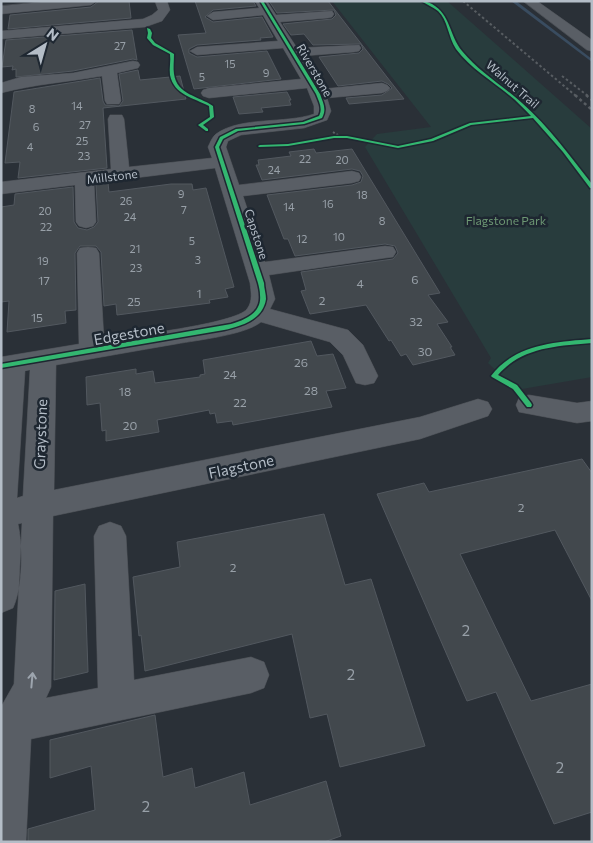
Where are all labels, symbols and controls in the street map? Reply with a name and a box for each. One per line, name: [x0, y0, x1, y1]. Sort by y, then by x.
north arrow: [20, 20, 70, 70]
text: N: [44, 24, 62, 44]
house number: 27: [114, 39, 126, 52]
street label: Riverstone: [294, 41, 336, 99]
house number: 15: [224, 57, 236, 70]
street label: Walnut Trail: [484, 57, 542, 111]
house number: 9: [263, 66, 270, 79]
house number: 5: [199, 70, 205, 83]
house number: 14: [71, 99, 83, 112]
house number: 8: [29, 102, 36, 115]
house number: 27: [79, 118, 91, 131]
house number: 6: [33, 120, 40, 133]
house number: 25: [76, 134, 88, 147]
house number: 4: [27, 140, 34, 153]
house number: 23: [78, 149, 90, 162]
house number: 22: [299, 152, 311, 165]
house number: 20: [335, 153, 349, 166]
house number: 24: [268, 163, 281, 176]
street label: Millstone: [86, 166, 138, 186]
house number: 9: [178, 187, 185, 200]
house number: 18: [356, 188, 368, 201]
house number: 26: [120, 194, 133, 207]
house number: 16: [322, 197, 334, 210]
house number: 14: [283, 200, 295, 213]
house number: 7: [181, 203, 187, 216]
house number: 20: [38, 204, 52, 217]
street label: Capstone: [242, 207, 272, 261]
house number: 24: [124, 210, 137, 223]
park label: Flagstone Park: [466, 213, 547, 227]
house number: 8: [379, 214, 386, 227]
house number: 22: [40, 220, 52, 233]
house number: 10: [333, 230, 345, 243]
house number: 12: [297, 232, 307, 245]
house number: 5: [189, 234, 195, 247]
house number: 21: [130, 242, 140, 255]
house number: 3: [195, 253, 201, 266]
house number: 19: [37, 254, 49, 267]
house number: 23: [130, 261, 142, 274]
house number: 6: [411, 272, 419, 286]
house number: 17: [38, 273, 50, 287]
house number: 4: [356, 276, 364, 290]
house number: 1: [196, 286, 202, 300]
house number: 2: [319, 293, 326, 307]
house number: 25: [127, 294, 141, 308]
house number: 15: [31, 310, 43, 324]
house number: 32: [409, 314, 423, 328]
street label: Edgestone: [92, 318, 166, 348]
house number: 30: [418, 344, 433, 358]
house number: 26: [294, 355, 308, 369]
house number: 24: [223, 367, 237, 381]
house number: 28: [304, 383, 318, 397]
house number: 18: [119, 384, 131, 398]
house number: 22: [233, 395, 247, 409]
street label: Graystone: [30, 398, 50, 470]
house number: 20: [123, 418, 137, 432]
street label: Flagstone: [207, 450, 276, 482]
house number: 2: [518, 500, 525, 514]
house number: 2: [230, 560, 237, 574]
house number: 2: [462, 621, 470, 639]
house number: 2: [347, 665, 355, 683]
one-way arrow: [27, 672, 36, 688]
house number: 2: [556, 758, 564, 776]
house number: 2: [142, 797, 150, 815]

